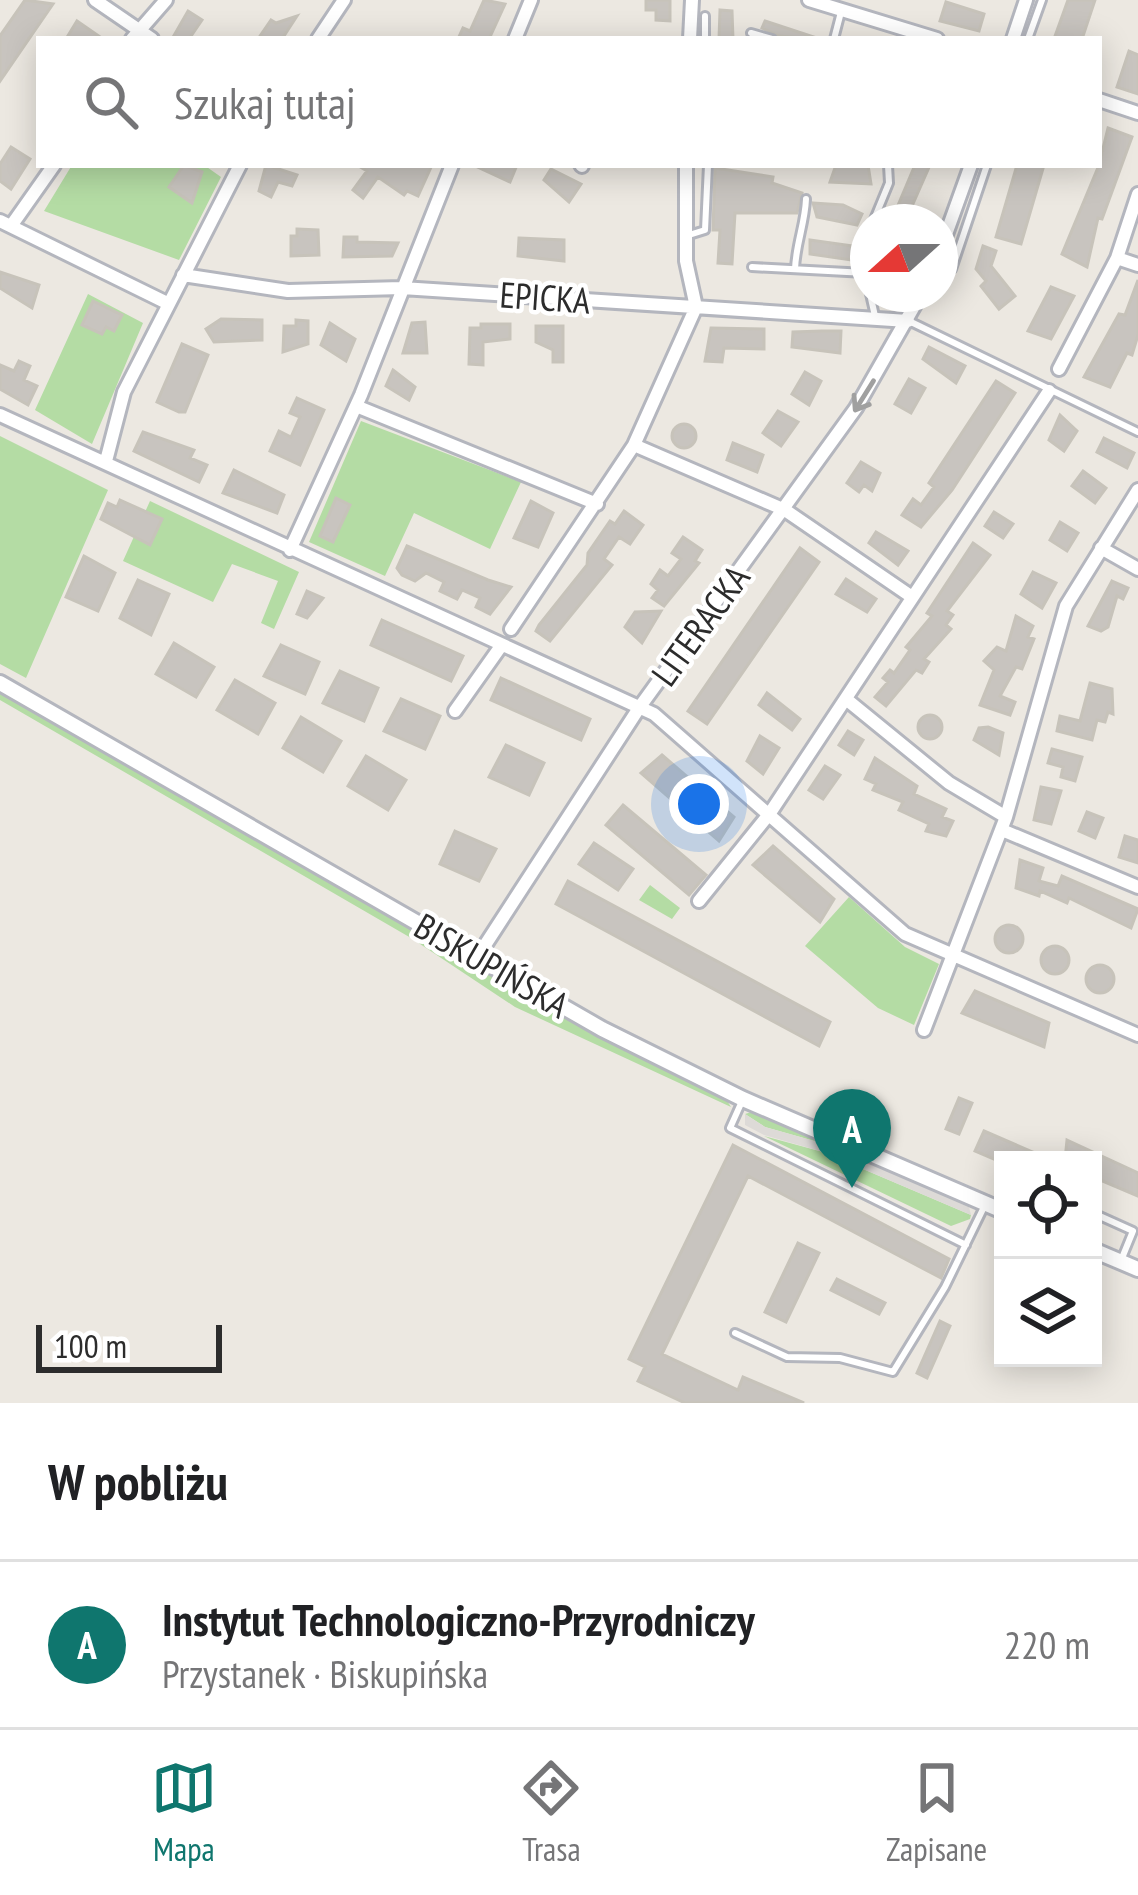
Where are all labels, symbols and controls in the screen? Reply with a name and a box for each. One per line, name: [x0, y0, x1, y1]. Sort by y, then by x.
search box: [36, 36, 1102, 168]
icon: search: [78, 69, 144, 135]
text: Szukaj tutaj: [174, 73, 356, 131]
north arrow: [850, 204, 958, 312]
street label: EPICKA: [498, 270, 592, 324]
one-way arrow: [852, 378, 876, 412]
street label: LITERACKA: [640, 555, 760, 695]
your location: [669, 774, 729, 834]
street label: BISKUPIŃSKA: [406, 902, 578, 1028]
pin: A: [813, 1089, 891, 1188]
map controls: [994, 1151, 1102, 1367]
button: locate: [994, 1151, 1102, 1259]
button: layers: [994, 1259, 1102, 1367]
scale bar: [36, 1319, 222, 1372]
text: 100 m: [54, 1324, 127, 1367]
text: W pobliżu: [48, 1448, 228, 1514]
text: Instytut Technologiczno-Przyrodniczy: [162, 1590, 755, 1648]
text: A: [77, 1619, 97, 1670]
text: 220 m: [1004, 1619, 1090, 1670]
text: Przystanek · Biskupińska: [162, 1648, 488, 1699]
tab: Mapa: [151, 1755, 217, 1870]
tab: Trasa: [518, 1755, 584, 1870]
tab: Zapisane: [886, 1755, 987, 1870]

